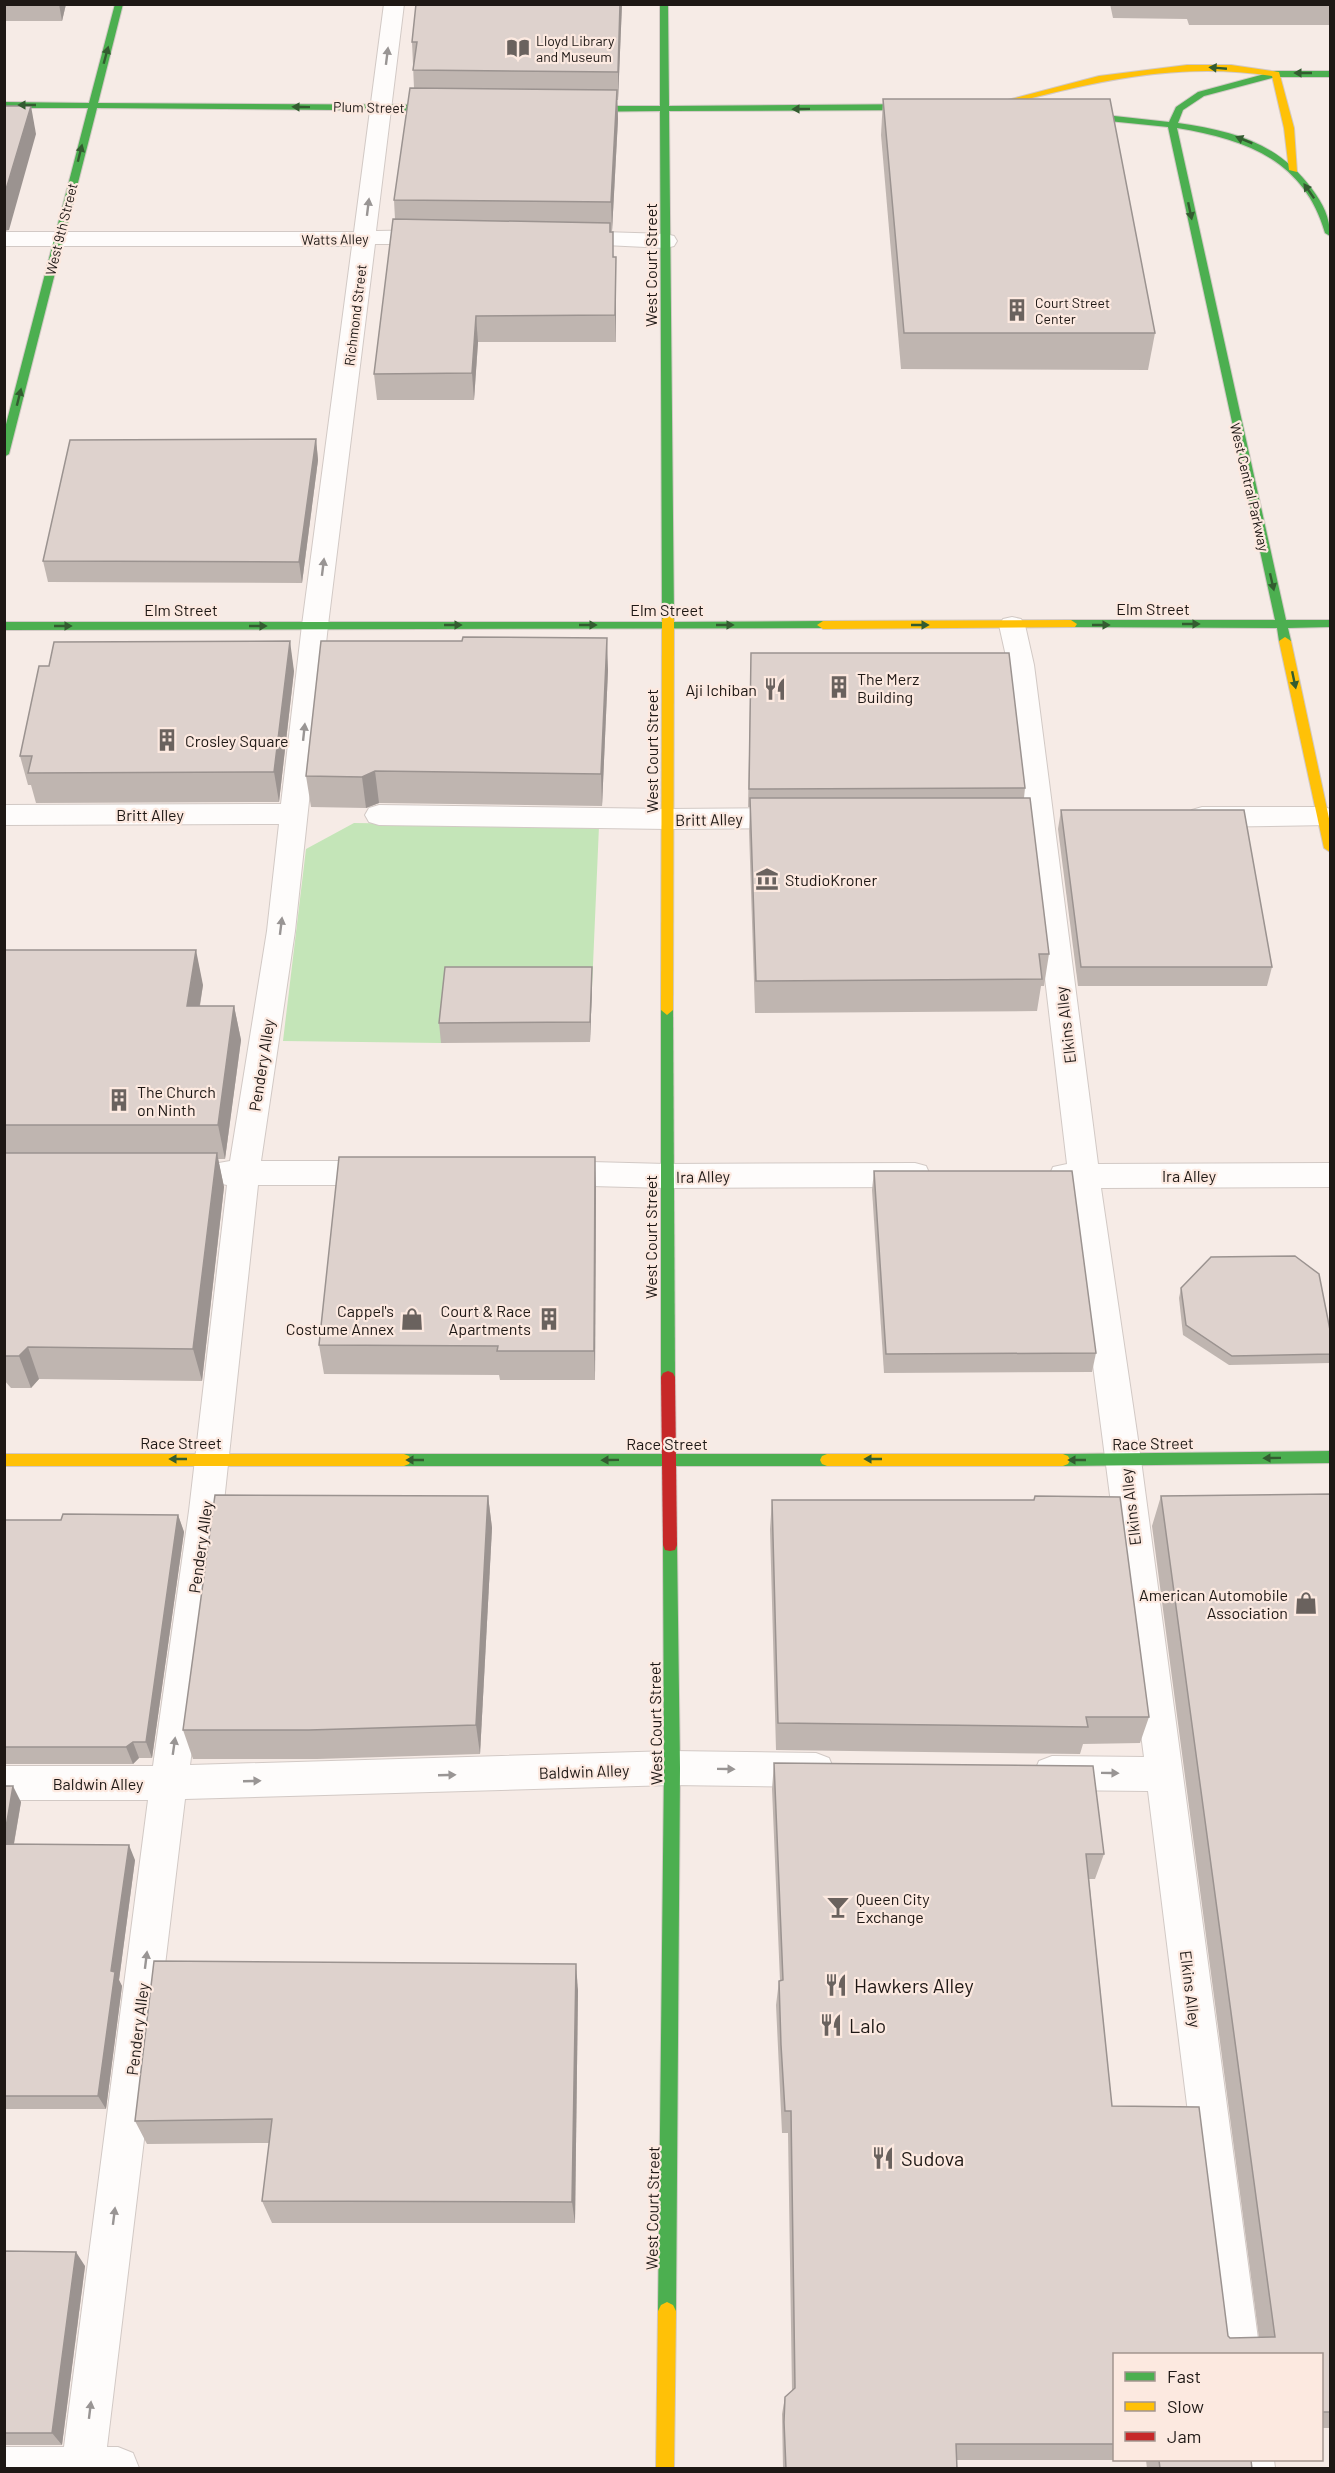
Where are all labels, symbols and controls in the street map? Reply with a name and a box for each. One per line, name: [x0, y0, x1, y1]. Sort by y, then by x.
place label: Lloyd Library and Museum: [536, 32, 615, 65]
library icon: Lloyd Library and Museum: [505, 35, 531, 61]
one-way arrow: [102, 45, 111, 63]
one-way arrow: [382, 46, 392, 65]
one-way arrow: [1208, 63, 1227, 73]
one-way arrow: [1294, 69, 1313, 78]
street label: Plum Street: [333, 98, 405, 116]
one-way arrow: [18, 100, 37, 110]
one-way arrow: [292, 102, 311, 112]
one-way arrow: [792, 104, 811, 113]
one-way arrow: [1235, 135, 1253, 144]
one-way arrow: [76, 144, 85, 162]
street label: West 9th Street: [41, 181, 81, 277]
one-way arrow: [1304, 184, 1316, 199]
one-way arrow: [364, 198, 373, 217]
one-way arrow: [1186, 202, 1195, 221]
street label: West Court Street: [641, 203, 660, 327]
street label: Watts Alley: [301, 230, 369, 248]
street label: Richmond Street: [340, 263, 370, 367]
place label: Court Street Center: [1035, 294, 1110, 327]
building icon: Court Street Center: [1004, 297, 1030, 323]
one-way arrow: [14, 388, 24, 406]
street label: West Central Parkway: [1227, 421, 1273, 553]
one-way arrow: [318, 558, 327, 577]
one-way arrow: [1268, 573, 1277, 592]
street label: Elm Street: [1116, 599, 1190, 618]
street label: Elm Street: [144, 600, 218, 619]
street label: Elm Street: [630, 600, 704, 619]
one-way arrow: [1181, 619, 1200, 629]
one-way arrow: [443, 620, 462, 630]
one-way arrow: [578, 620, 597, 630]
one-way arrow: [716, 620, 735, 630]
one-way arrow: [911, 620, 930, 630]
one-way arrow: [1091, 620, 1110, 630]
one-way arrow: [53, 621, 72, 631]
one-way arrow: [248, 621, 267, 631]
place label: The Merz Building: [857, 669, 919, 706]
one-way arrow: [1290, 671, 1299, 690]
building icon: The Merz Building: [826, 674, 852, 700]
restaurant icon: Aji Ichiban: [762, 676, 788, 702]
place label: Aji Ichiban: [685, 680, 757, 699]
street label: West Court Street: [642, 689, 661, 813]
one-way arrow: [299, 723, 309, 742]
building icon: Crosley Square: [154, 727, 180, 753]
place label: Crosley Square: [185, 731, 289, 750]
street label: Britt Alley: [116, 805, 184, 824]
street label: Britt Alley: [675, 809, 744, 829]
museum icon: StudioKroner: [754, 866, 780, 892]
place label: StudioKroner: [785, 870, 878, 889]
one-way arrow: [276, 916, 286, 935]
street label: Elkins Alley: [1051, 985, 1079, 1065]
street label: Pendery Alley: [244, 1017, 278, 1112]
place label: The Church on Ninth: [137, 1082, 216, 1119]
building icon: The Church on Ninth: [106, 1087, 132, 1113]
street label: Ira Alley: [676, 1166, 731, 1186]
street label: Ira Alley: [1162, 1166, 1217, 1185]
street label: West Court Street: [641, 1175, 660, 1299]
place label: Cappel's Costume Annex: [286, 1301, 394, 1338]
place label: Court & Race Apartments: [440, 1301, 531, 1338]
shop icon: Cappel's Costume Annex: [399, 1306, 425, 1332]
building icon: Court & Race Apartments: [536, 1306, 562, 1332]
street label: Race Street: [140, 1433, 222, 1452]
street label: Race Street: [1112, 1433, 1194, 1453]
street label: Race Street: [626, 1434, 708, 1453]
one-way arrow: [1263, 1453, 1282, 1463]
one-way arrow: [168, 1454, 187, 1464]
one-way arrow: [864, 1454, 883, 1464]
one-way arrow: [405, 1455, 424, 1465]
one-way arrow: [600, 1455, 619, 1465]
one-way arrow: [1068, 1455, 1087, 1465]
street label: Elkins Alley: [1116, 1467, 1144, 1547]
street label: Pendery Alley: [184, 1499, 216, 1594]
place label: American Automobile Association: [1139, 1585, 1288, 1622]
shop icon: American Automobile Association: [1293, 1590, 1319, 1616]
street label: West Court Street: [644, 1661, 666, 1785]
one-way arrow: [169, 1736, 178, 1755]
street label: Baldwin Alley: [538, 1760, 630, 1782]
one-way arrow: [716, 1764, 735, 1774]
one-way arrow: [1100, 1769, 1119, 1778]
one-way arrow: [437, 1770, 456, 1779]
street label: Baldwin Alley: [53, 1774, 144, 1793]
one-way arrow: [242, 1776, 261, 1785]
place label: Queen City Exchange: [856, 1889, 930, 1926]
bar icon: Queen City Exchange: [825, 1894, 851, 1920]
street label: Elkins Alley: [1177, 1949, 1205, 2029]
one-way arrow: [141, 1951, 151, 1970]
restaurant icon: Hawkers Alley: [823, 1972, 849, 1998]
place label: Hawkers Alley: [854, 1973, 974, 1997]
street label: Pendery Alley: [122, 1981, 152, 2076]
restaurant icon: Lalo: [818, 2012, 844, 2038]
place label: Lalo: [849, 2013, 886, 2037]
restaurant icon: Sudova: [870, 2145, 896, 2171]
street label: West Court Street: [641, 2146, 663, 2270]
place label: Sudova: [901, 2146, 964, 2170]
one-way arrow: [109, 2207, 118, 2226]
legend: [1113, 2353, 1323, 2461]
text: Fast: [1167, 2365, 1201, 2387]
text: Slow: [1167, 2395, 1204, 2417]
one-way arrow: [85, 2400, 95, 2419]
text: Jam: [1167, 2425, 1201, 2447]

